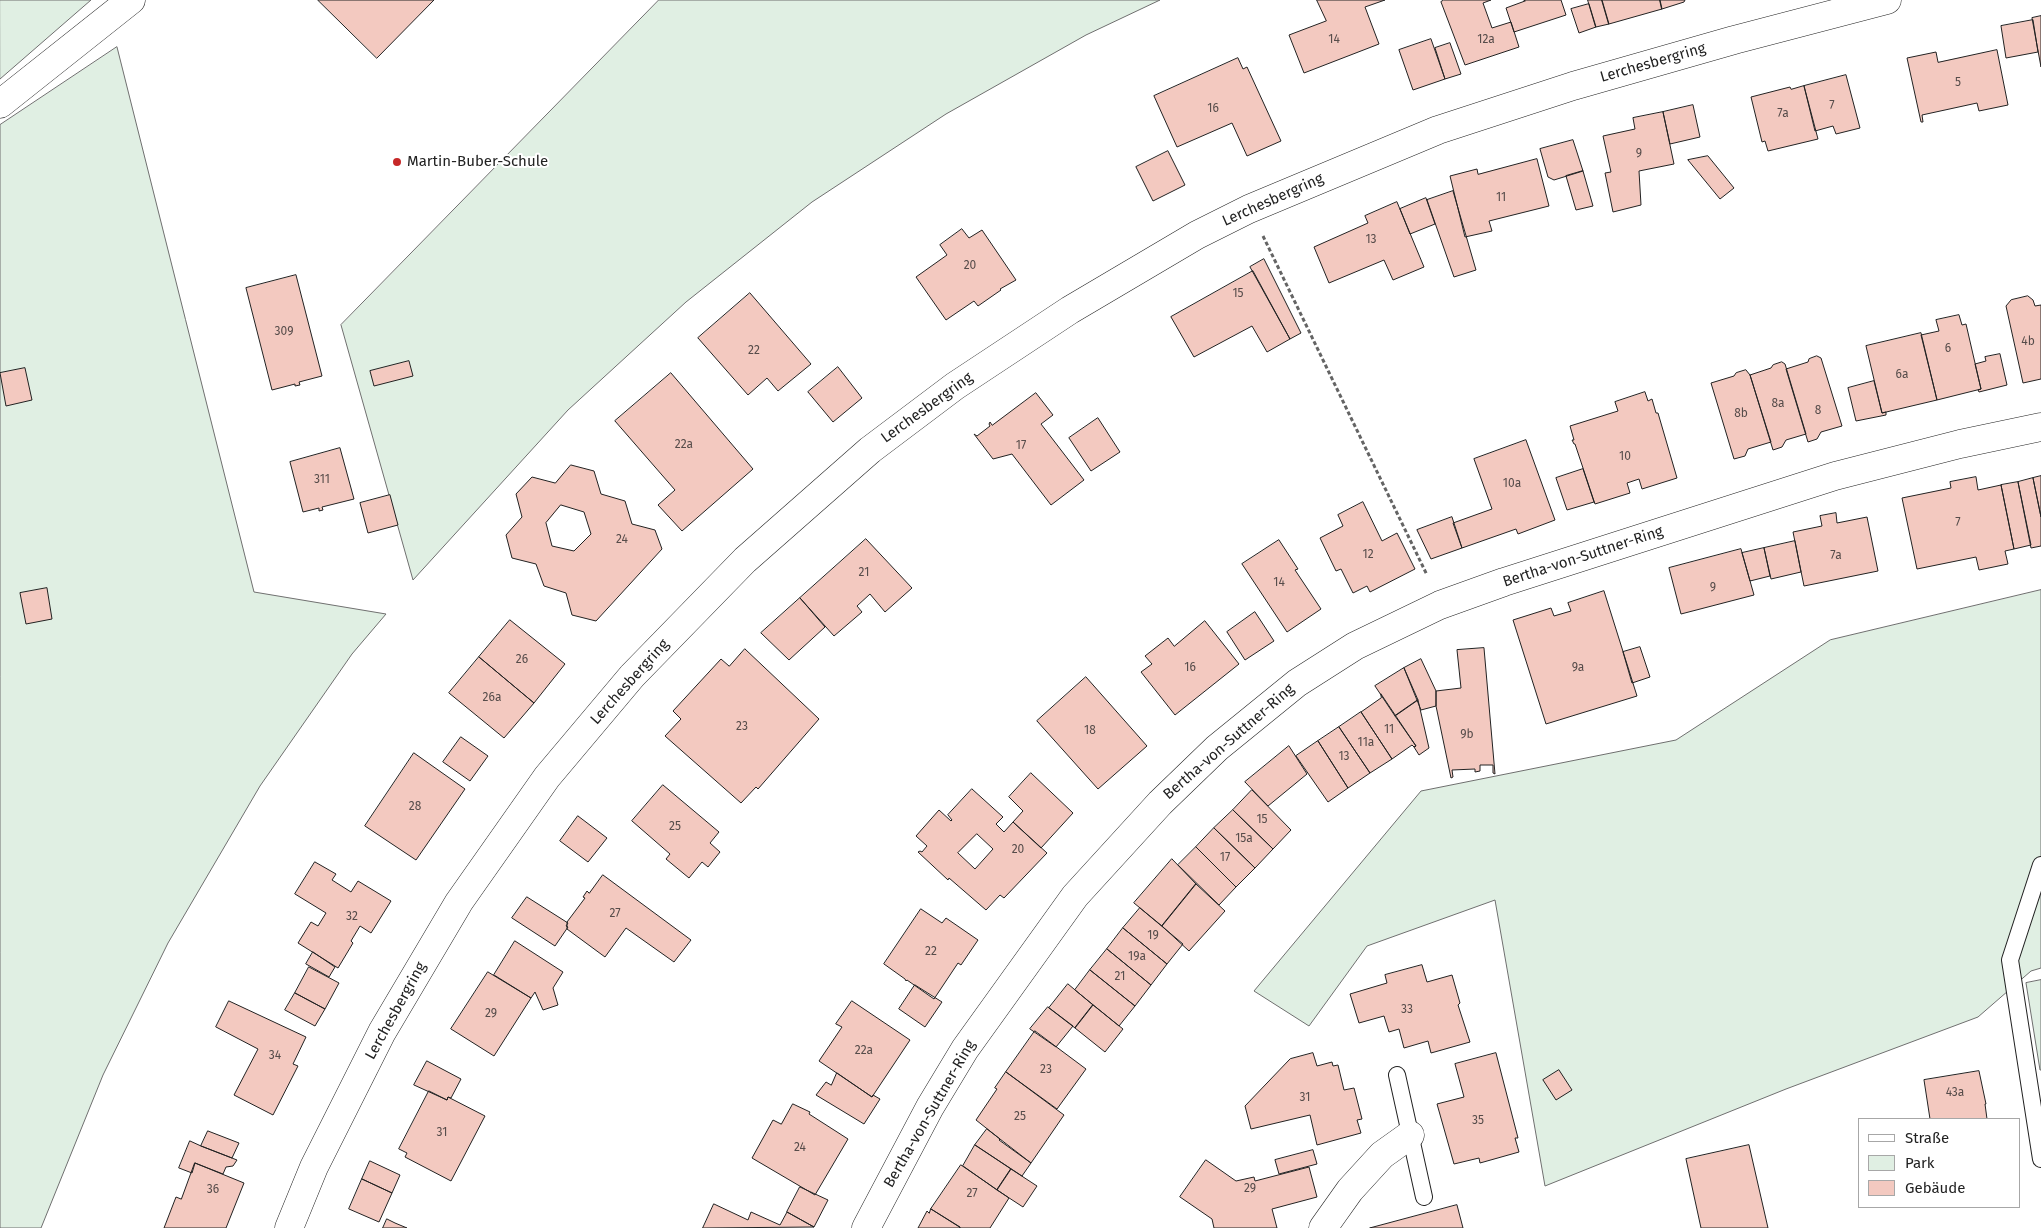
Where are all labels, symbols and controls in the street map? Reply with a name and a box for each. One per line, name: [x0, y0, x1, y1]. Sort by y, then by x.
house number: 14: [1328, 33, 1340, 47]
house number: 12a: [1477, 33, 1495, 47]
street label: Lerchesbergring: [1598, 39, 1708, 87]
house number: 5: [1955, 76, 1961, 90]
house number: 7: [1829, 99, 1835, 113]
house number: 16: [1207, 102, 1219, 116]
house number: 7a: [1777, 107, 1789, 121]
house number: 9: [1636, 147, 1642, 161]
place label: Martin-Buber-Schule: [407, 153, 548, 171]
marker: Martin-Buber-Schule: [391, 156, 403, 168]
street label: Lerchesbergring: [1220, 170, 1326, 230]
house number: 11: [1496, 191, 1506, 205]
house number: 13: [1365, 233, 1377, 247]
house number: 20: [964, 259, 976, 273]
house number: 15: [1232, 287, 1244, 301]
house number: 309: [275, 325, 293, 339]
house number: 4b: [2021, 335, 2035, 349]
house number: 6: [1945, 342, 1951, 356]
house number: 22: [748, 344, 760, 358]
house number: 6a: [1896, 368, 1908, 382]
street label: Lerchesbergring: [878, 369, 976, 447]
house number: 8a: [1771, 397, 1785, 411]
house number: 8: [1815, 404, 1821, 418]
house number: 8b: [1734, 407, 1748, 421]
house number: 22a: [675, 438, 693, 452]
house number: 17: [1016, 439, 1026, 453]
house number: 10: [1619, 450, 1631, 464]
house number: 311: [314, 473, 330, 487]
house number: 10a: [1503, 477, 1521, 491]
house number: 7: [1955, 516, 1961, 530]
street label: Bertha-von-Suttner-Ring: [1501, 523, 1665, 591]
house number: 24: [616, 533, 628, 547]
house number: 12: [1362, 548, 1374, 562]
house number: 7a: [1830, 549, 1842, 563]
house number: 21: [859, 566, 869, 580]
house number: 14: [1273, 576, 1285, 590]
house number: 9: [1710, 581, 1716, 595]
street label: Lerchesbergring: [587, 636, 673, 728]
house number: 26: [516, 653, 528, 667]
house number: 16: [1184, 661, 1196, 675]
house number: 9a: [1572, 661, 1584, 675]
street label: Bertha-von-Suttner-Ring: [1160, 680, 1298, 804]
house number: 26a: [483, 691, 501, 705]
house number: 23: [736, 720, 748, 734]
house number: 11: [1384, 723, 1394, 737]
house number: 18: [1084, 724, 1096, 738]
house number: 9b: [1460, 728, 1474, 742]
house number: 11a: [1358, 736, 1374, 750]
house number: 13: [1338, 750, 1350, 764]
house number: 28: [409, 800, 421, 814]
house number: 15: [1256, 813, 1268, 827]
house number: 25: [669, 820, 681, 834]
house number: 15a: [1235, 832, 1253, 846]
house number: 20: [1012, 843, 1024, 857]
house number: 17: [1220, 851, 1230, 865]
house number: 27: [609, 907, 621, 921]
house number: 32: [346, 910, 358, 924]
house number: 19: [1147, 929, 1159, 943]
house number: 22: [925, 945, 937, 959]
house number: 19a: [1128, 950, 1146, 964]
street label: Lerchesbergring: [362, 959, 430, 1063]
house number: 21: [1115, 970, 1125, 984]
house number: 33: [1401, 1003, 1413, 1017]
house number: 29: [485, 1007, 497, 1021]
street label: Bertha-von-Suttner-Ring: [880, 1037, 980, 1191]
house number: 22a: [855, 1044, 873, 1058]
house number: 34: [269, 1049, 281, 1063]
house number: 23: [1040, 1063, 1052, 1077]
house number: 43a: [1946, 1086, 1964, 1100]
house number: 31: [1300, 1091, 1310, 1105]
house number: 25: [1014, 1110, 1026, 1124]
house number: 35: [1472, 1114, 1484, 1128]
legend: [1858, 1118, 2021, 1208]
house number: 31: [437, 1126, 447, 1140]
text: Straße: [1905, 1129, 1949, 1147]
house number: 24: [794, 1141, 806, 1155]
text: Park: [1905, 1154, 1935, 1172]
text: Gebäude: [1905, 1179, 1965, 1197]
house number: 29: [1244, 1182, 1256, 1196]
house number: 36: [207, 1183, 219, 1197]
house number: 27: [966, 1187, 978, 1201]

